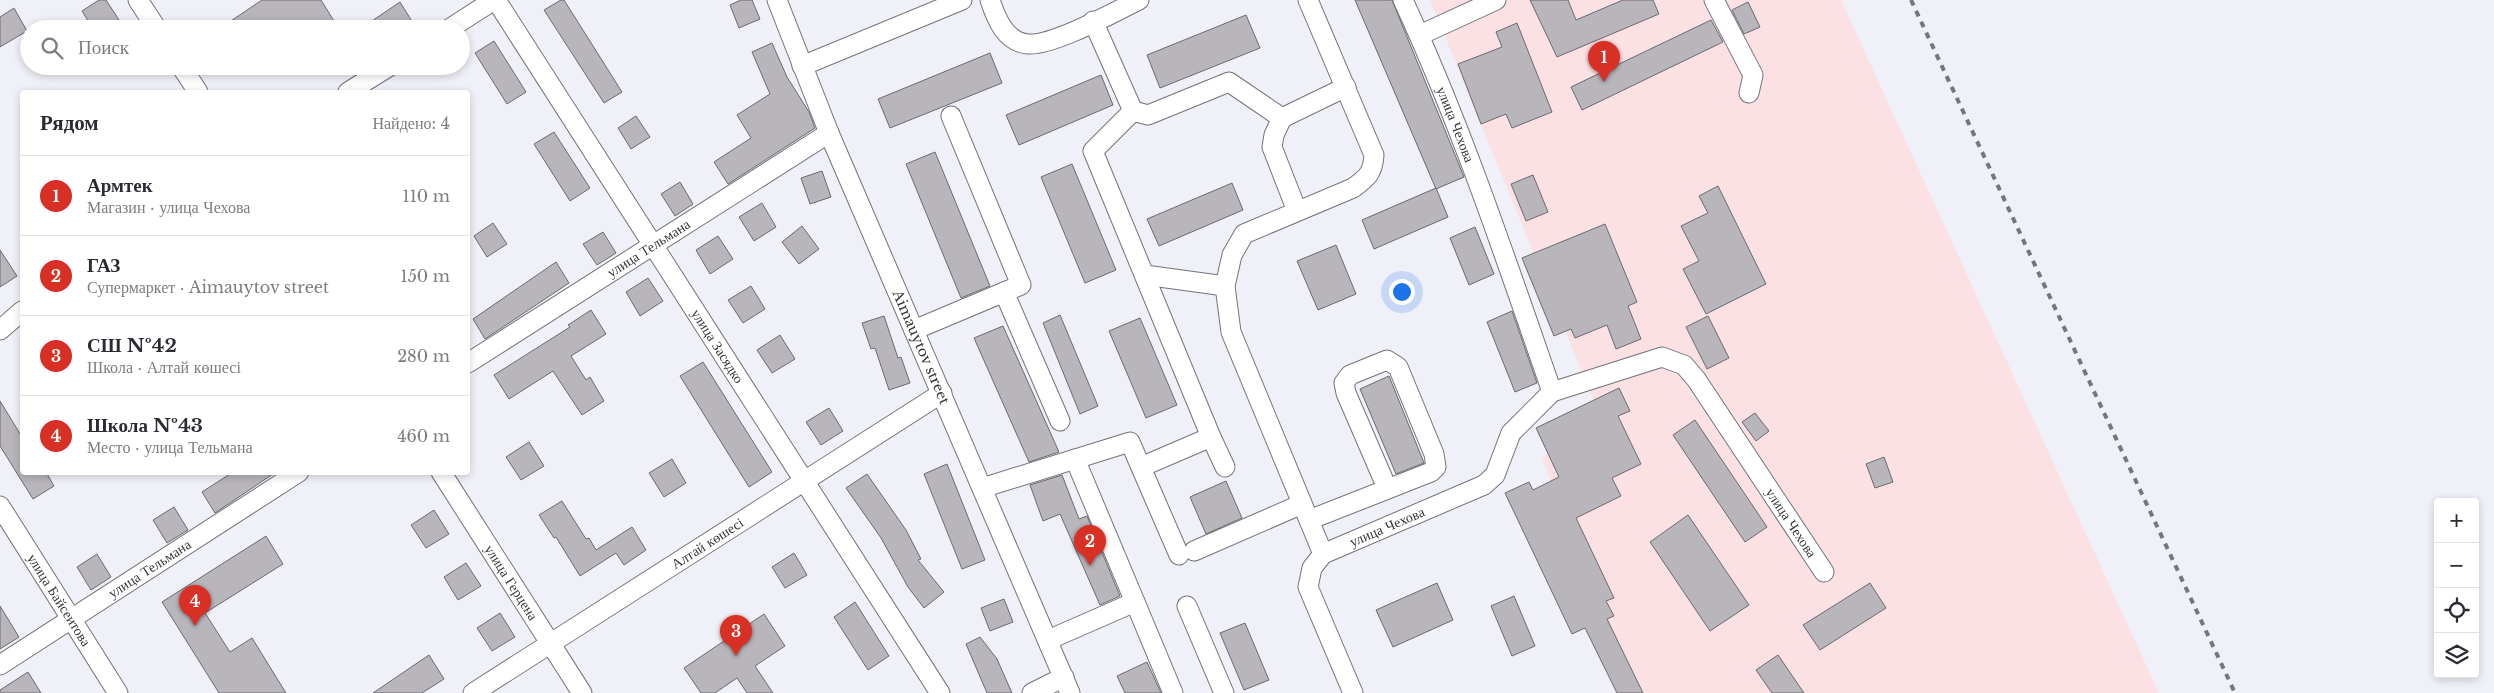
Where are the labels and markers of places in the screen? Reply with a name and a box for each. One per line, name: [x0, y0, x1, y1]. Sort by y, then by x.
pin: 1: [1588, 41, 1620, 82]
pin: 2: [1074, 525, 1106, 566]
pin: 4: [179, 585, 211, 626]
pin: 3: [720, 615, 752, 656]

